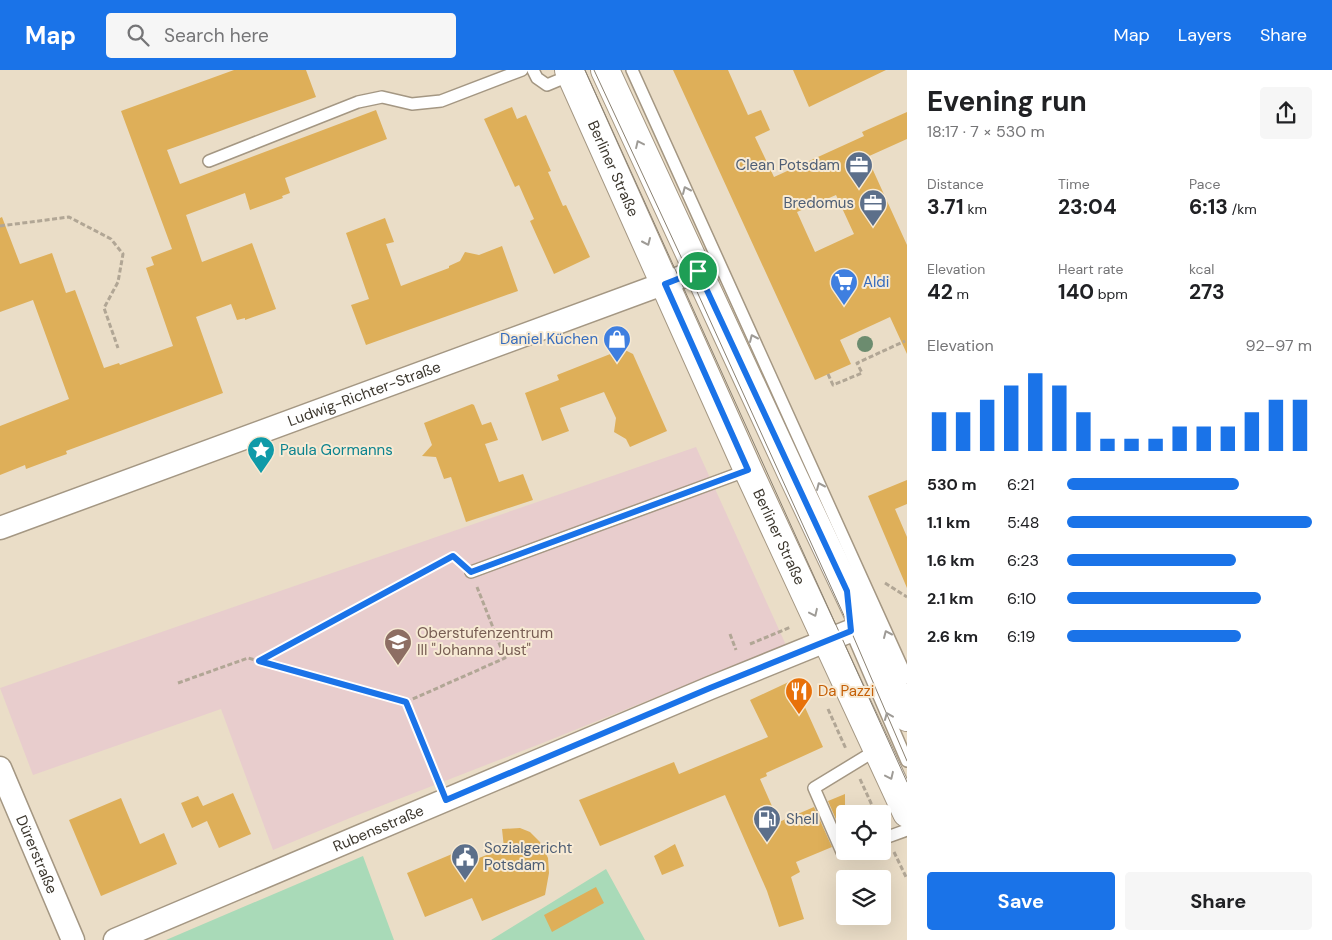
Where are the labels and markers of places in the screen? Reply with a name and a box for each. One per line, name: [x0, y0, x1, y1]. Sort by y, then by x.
office icon: Clean Potsdam: [844, 150, 874, 189]
place label: Clean Potsdam: [735, 155, 840, 175]
office icon: Bredomus: [858, 188, 888, 227]
place label: Bredomus: [783, 193, 854, 213]
pin: [677, 250, 719, 292]
supermarket icon: Aldi: [829, 267, 859, 306]
place label: Aldi: [863, 272, 889, 292]
shop icon: Daniel Küchen: [602, 324, 632, 363]
place label: Daniel Küchen: [500, 329, 598, 349]
place icon: Paula Gormanns: [246, 435, 276, 474]
place label: Paula Gormanns: [280, 440, 393, 460]
place label: Oberstufenzentrum III "Johanna Just": [417, 623, 553, 660]
school or university icon: Oberstufenzentrum III "Johanna Just": [383, 627, 413, 666]
restaurant icon: Da Pazzi: [784, 676, 814, 715]
place label: Da Pazzi: [818, 681, 874, 701]
fuel station icon: Shell: [752, 804, 782, 843]
place label: Shell: [786, 809, 819, 829]
place label: Sozialgericht Potsdam: [484, 838, 573, 875]
public building icon: Sozialgericht Potsdam: [450, 842, 480, 881]

